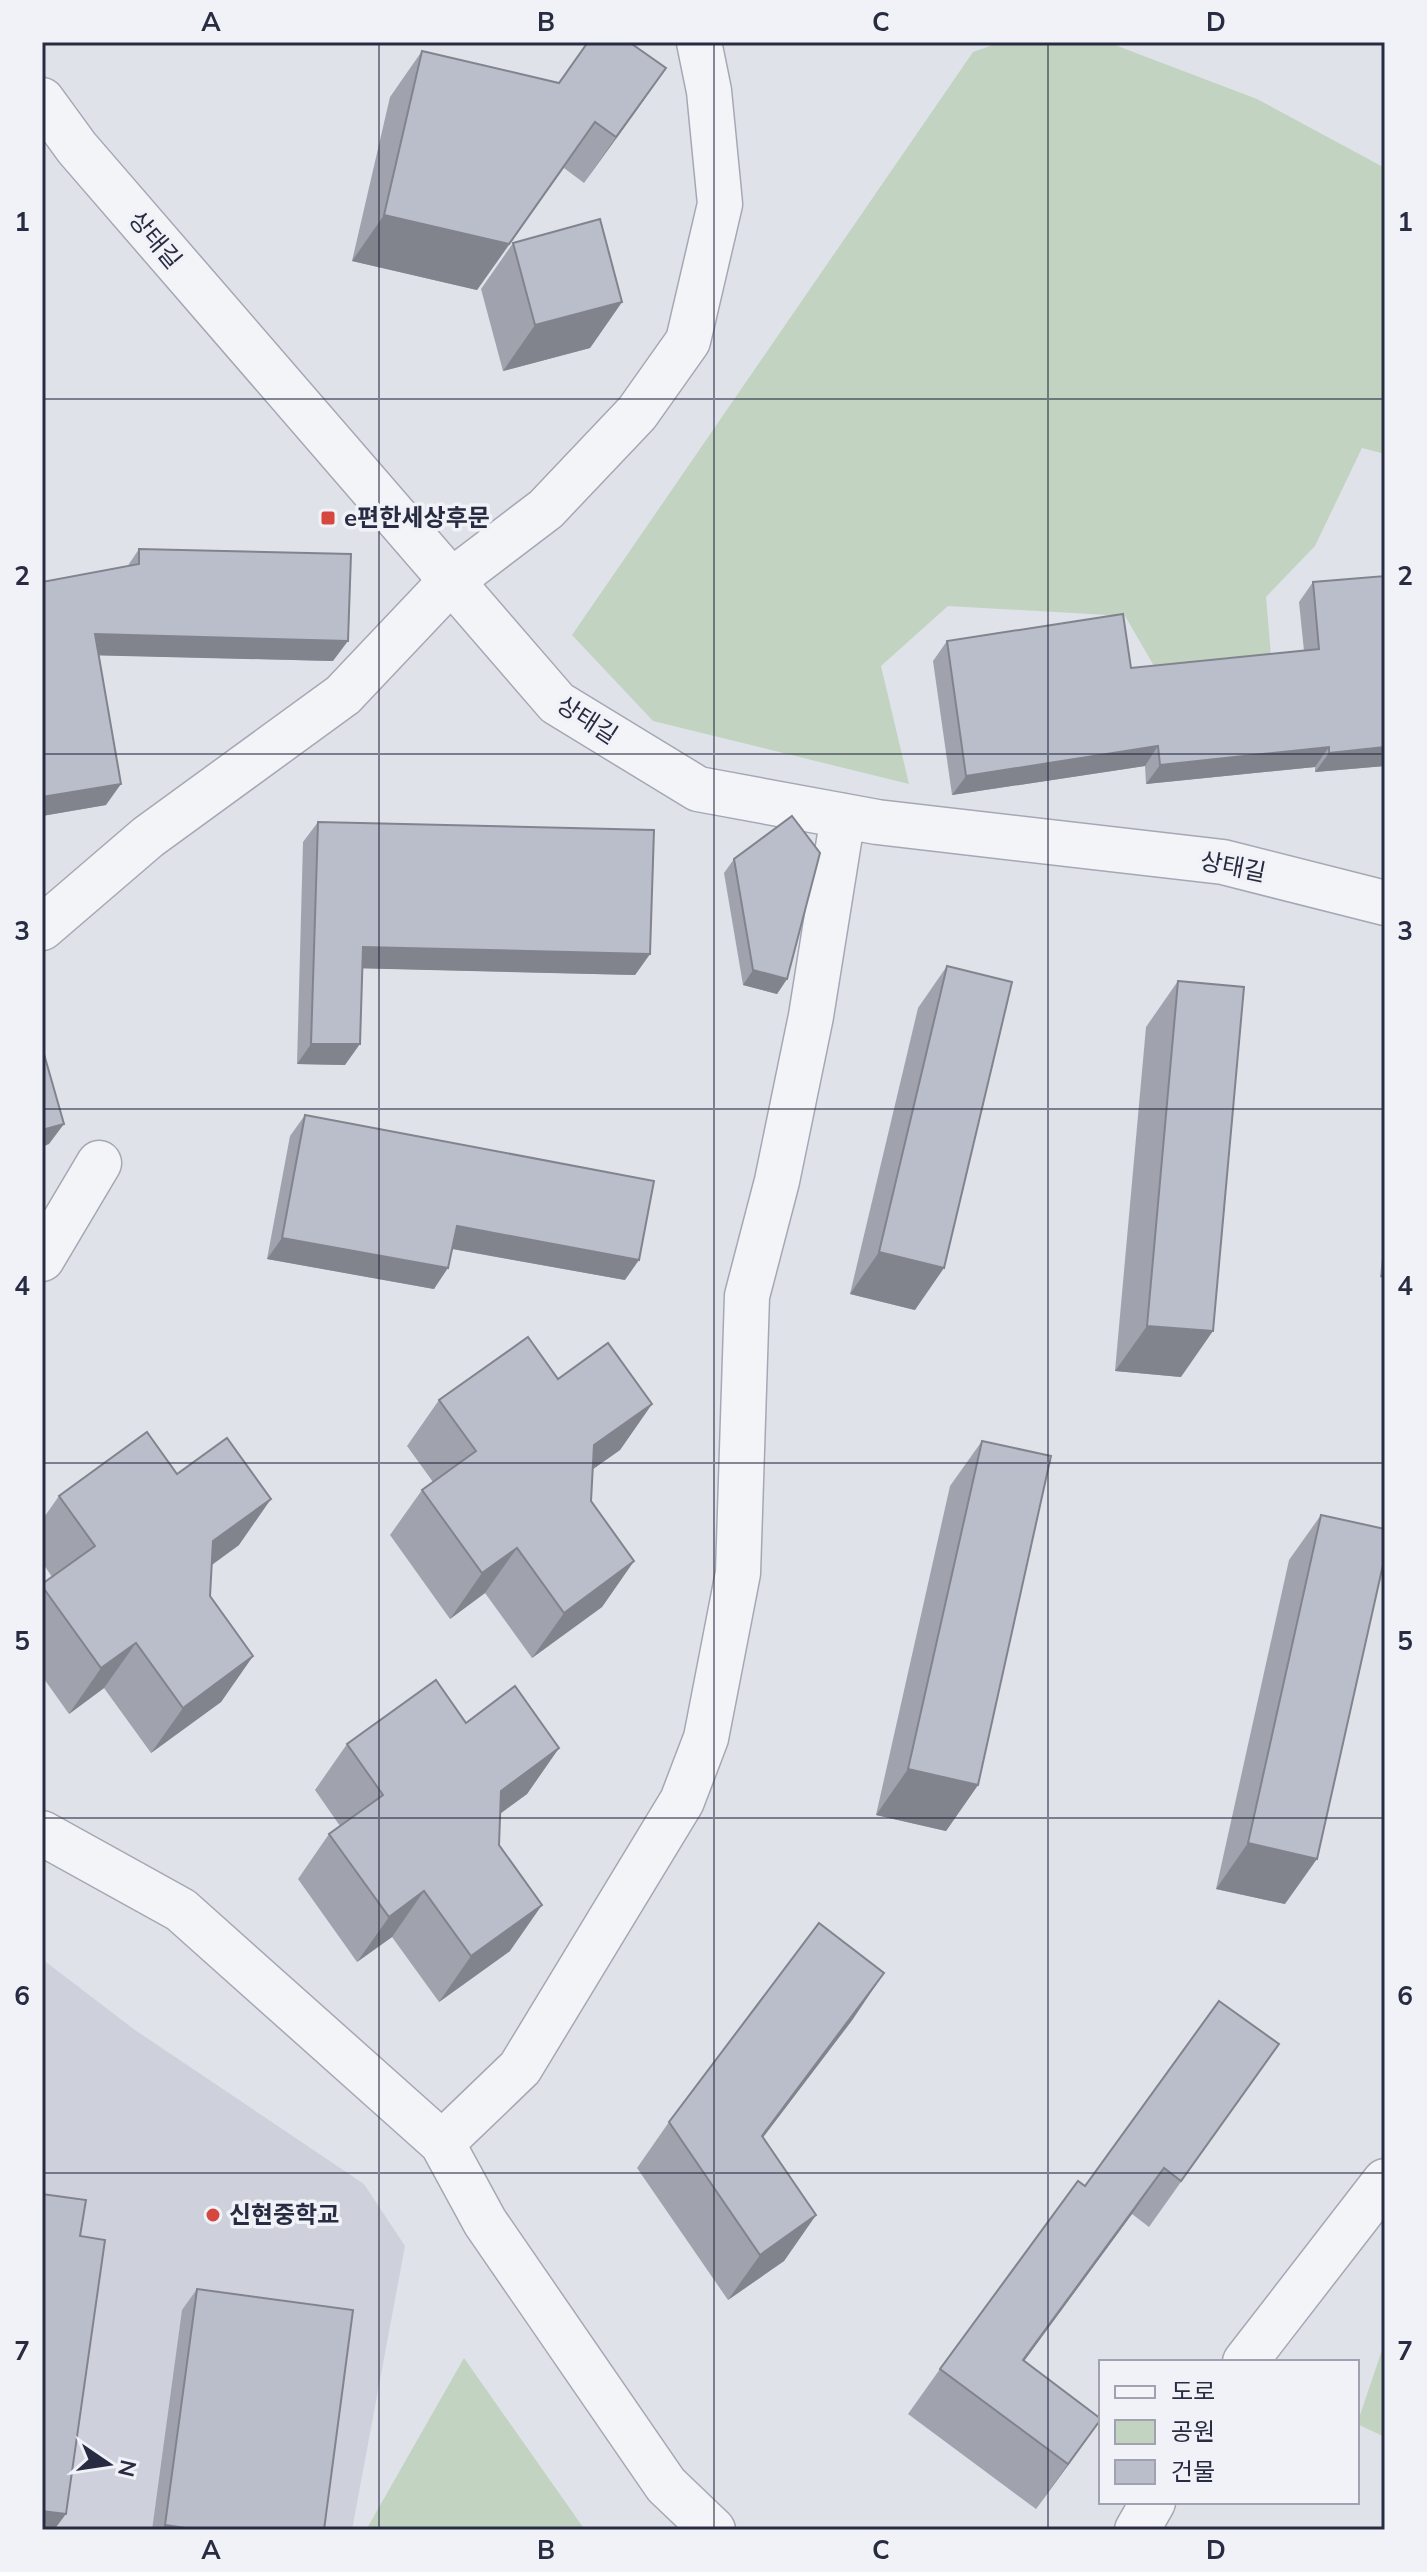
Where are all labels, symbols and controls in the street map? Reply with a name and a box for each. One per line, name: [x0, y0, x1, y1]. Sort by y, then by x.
text: A: [201, 5, 221, 38]
text: B: [537, 5, 555, 38]
text: C: [872, 5, 890, 38]
text: D: [1206, 5, 1226, 38]
street label: 상태길: [123, 204, 189, 274]
text: 1: [14, 205, 30, 238]
text: 1: [1397, 205, 1413, 238]
place label: e편한세상후문: [344, 502, 490, 532]
marker: e편한세상후문: [319, 509, 337, 527]
text: 2: [14, 559, 30, 592]
text: 2: [1397, 559, 1413, 592]
street label: 상태길: [552, 689, 623, 750]
street label: 상태길: [1198, 845, 1269, 887]
text: 3: [14, 914, 30, 947]
text: 3: [1397, 914, 1413, 947]
text: 4: [14, 1269, 30, 1302]
text: 4: [1397, 1269, 1413, 1302]
text: 5: [14, 1624, 30, 1657]
text: 5: [1397, 1624, 1413, 1657]
text: 6: [14, 1979, 30, 2012]
text: 6: [1397, 1979, 1413, 2012]
place label: 신현중학교: [229, 2199, 339, 2229]
marker: 신현중학교: [204, 2206, 222, 2224]
text: 7: [14, 2334, 30, 2367]
text: 7: [1397, 2334, 1413, 2367]
legend: [1099, 2360, 1359, 2504]
text: 도로: [1171, 2376, 1215, 2406]
text: 공원: [1171, 2416, 1215, 2446]
north arrow: [68, 2424, 148, 2504]
text: 건물: [1171, 2456, 1215, 2486]
text: N: [112, 2457, 143, 2480]
text: A: [201, 2533, 221, 2566]
text: B: [537, 2533, 555, 2566]
text: C: [872, 2533, 890, 2566]
text: D: [1206, 2533, 1226, 2566]

